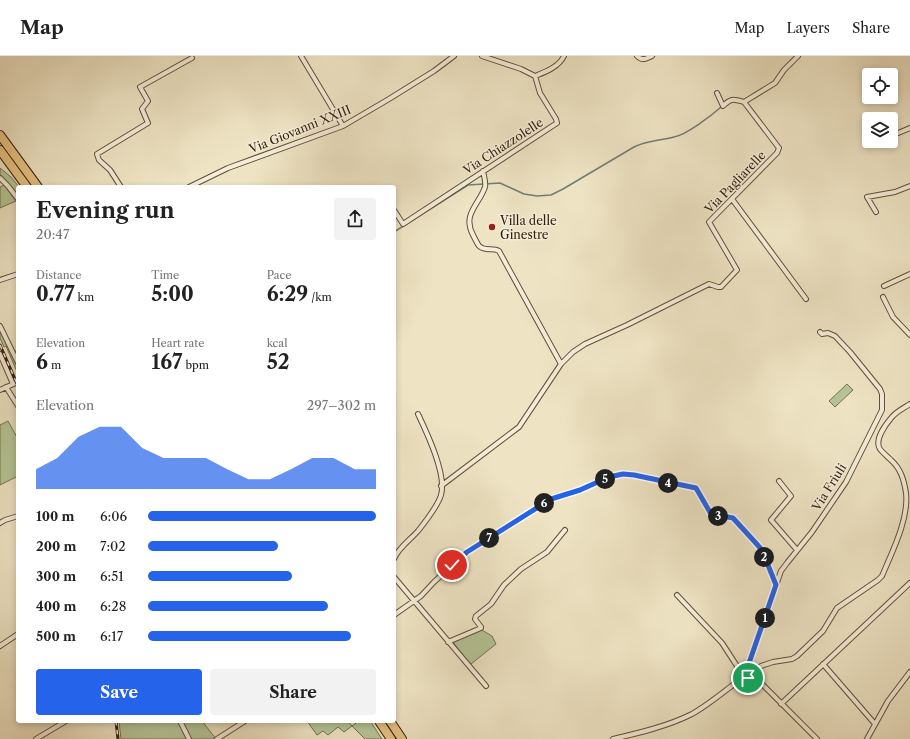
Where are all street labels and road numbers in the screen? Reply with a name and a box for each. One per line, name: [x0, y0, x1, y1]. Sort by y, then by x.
street label: Via Giovanni XXIII: [246, 102, 353, 157]
street label: Via Chiazzolelle: [459, 114, 546, 178]
street label: Via Pagliarelle: [701, 147, 769, 217]
street label: Via Friuli: [808, 460, 850, 514]

